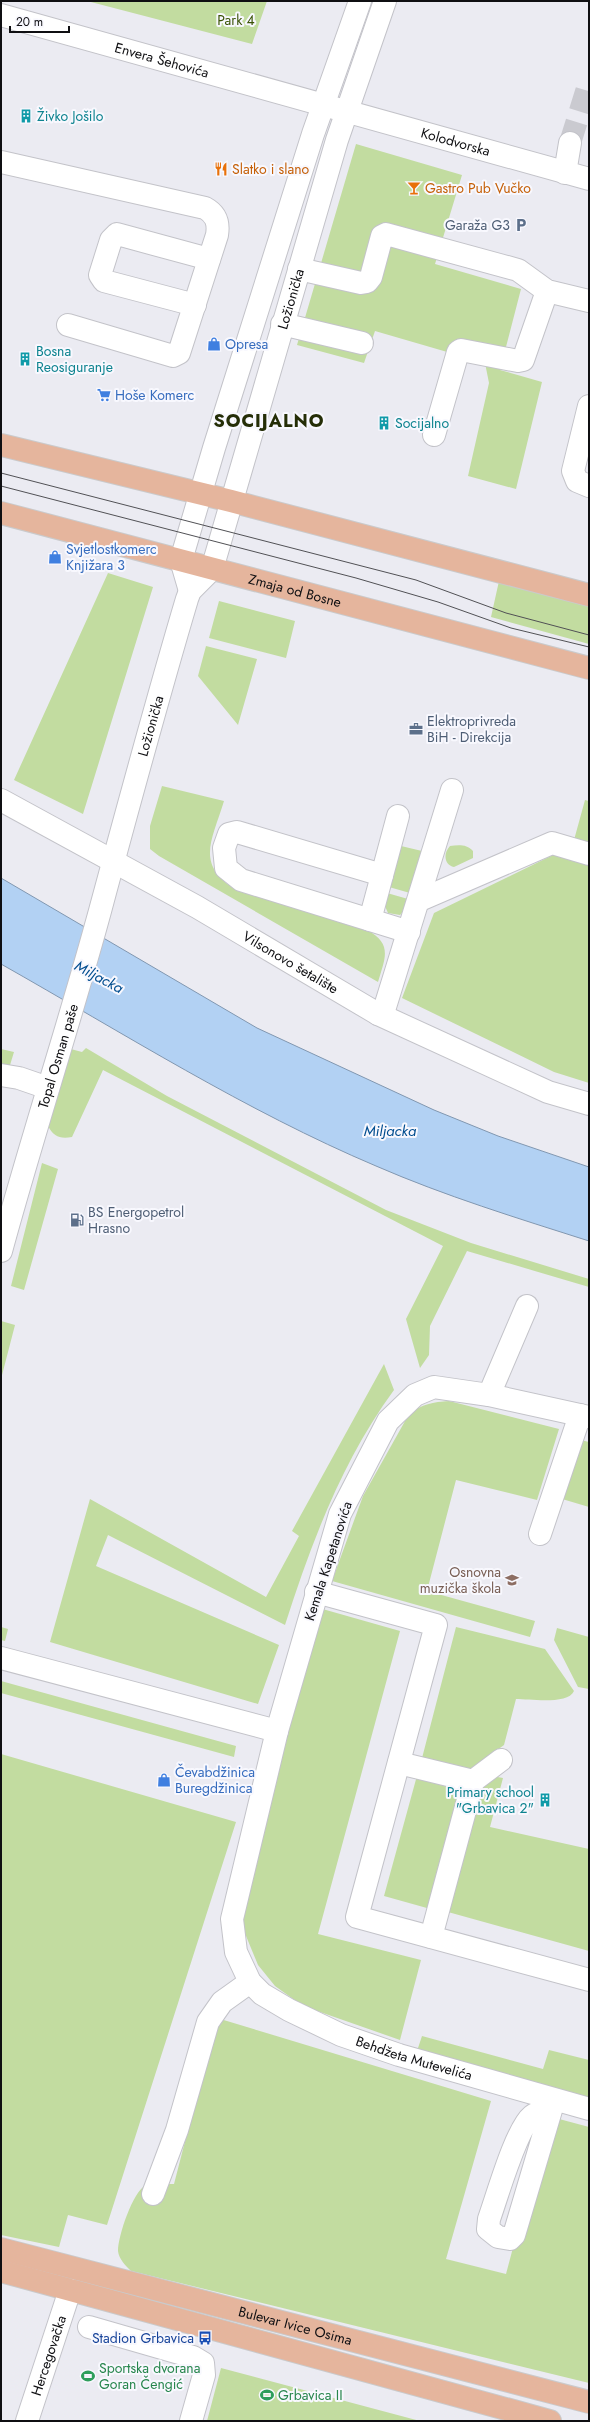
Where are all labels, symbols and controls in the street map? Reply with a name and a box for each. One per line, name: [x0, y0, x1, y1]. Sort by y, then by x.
scale bar: [10, 8, 69, 34]
park label: Park 4: [217, 10, 255, 30]
text: 20 m: [16, 13, 43, 31]
street label: Envera Šehovića: [113, 37, 211, 83]
place label: Živko Jošilo: [37, 106, 104, 126]
building icon: Živko Jošilo: [18, 108, 34, 124]
street label: Kolodvorska: [419, 123, 493, 161]
place label: Slatko i slano: [232, 159, 310, 179]
restaurant icon: Slatko i slano: [213, 161, 229, 177]
place label: Gastro Pub Vučko: [425, 178, 531, 198]
bar icon: Gastro Pub Vučko: [406, 180, 422, 196]
place label: Garaža G3: [445, 215, 510, 235]
parking icon: Garaža G3: [513, 217, 529, 233]
street label: Ložionička: [272, 266, 309, 332]
place label: Opresa: [225, 334, 268, 354]
shop icon: Opresa: [206, 336, 222, 352]
place label: Bosna Reosiguranje: [36, 341, 113, 377]
building icon: Bosna Reosiguranje: [17, 351, 33, 367]
place label: Hoše Komerc: [115, 385, 194, 405]
supermarket icon: Hoše Komerc: [96, 387, 112, 403]
district label: SOCIJALNO: [213, 408, 325, 434]
place label: Socijalno: [395, 413, 449, 433]
building icon: Socijalno: [376, 415, 392, 431]
place label: Svjetlostkomerc Knjižara 3: [66, 539, 157, 575]
shop icon: Svjetlostkomerc Knjižara 3: [47, 549, 63, 565]
street label: Zmaja od Bosne: [246, 569, 344, 612]
street label: Ložionička: [132, 693, 169, 759]
place label: Elektroprivreda BiH - Direkcija: [427, 711, 516, 747]
office icon: Elektroprivreda BiH - Direkcija: [408, 721, 424, 737]
street label: Vilsonovo šetalište: [239, 926, 342, 998]
water label: Miljacka: [71, 955, 128, 999]
street label: Topal Osman paše: [33, 1001, 83, 1111]
water label: Miljacka: [364, 1120, 417, 1142]
place label: BS Energopetrol Hrasno: [88, 1202, 184, 1238]
fuel station icon: BS Energopetrol Hrasno: [69, 1212, 85, 1228]
street label: Kemala Kapetanovića: [299, 1499, 357, 1623]
place label: Osnovna muzička škola: [420, 1562, 501, 1598]
school or university icon: Osnovna muzička škola: [504, 1572, 520, 1588]
place label: Čevabdžinica Buregdžinica: [175, 1762, 255, 1798]
shop icon: Čevabdžinica Buregdžinica: [156, 1772, 172, 1788]
place label: Primary school "Grbavica 2": [447, 1782, 534, 1818]
building icon: Primary school "Grbavica 2": [537, 1792, 553, 1808]
street label: Behdžeta Mutevelića: [353, 2031, 474, 2085]
street label: Bulevar Ivice Osima: [236, 2301, 354, 2350]
street label: Hercegovačka: [26, 2313, 71, 2398]
place label: Stadion Grbavica: [92, 2328, 194, 2348]
bus stop icon: Stadion Grbavica: [197, 2330, 213, 2346]
place label: Sportska dvorana Goran Čengić: [99, 2358, 200, 2394]
sports icon: Sportska dvorana Goran Čengić: [80, 2368, 96, 2384]
place label: Grbavica II: [278, 2385, 343, 2405]
sports icon: Grbavica II: [259, 2387, 275, 2403]

